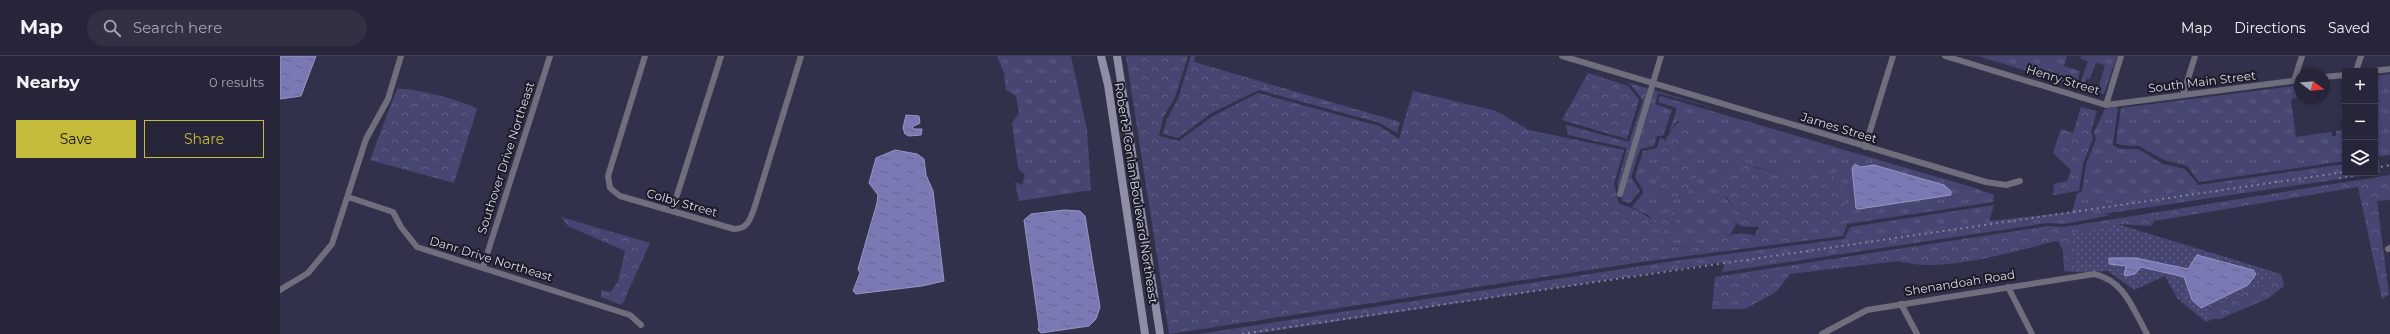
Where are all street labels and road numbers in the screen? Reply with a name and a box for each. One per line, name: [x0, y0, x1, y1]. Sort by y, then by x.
street label: Henry Street: [2025, 61, 2102, 98]
street label: South Main Street: [2147, 67, 2257, 96]
street label: Southover Drive Northeast: [474, 80, 537, 236]
street label: Robert J Conlan Boulevard Northeast: [1112, 81, 1161, 305]
street label: James Street: [1799, 109, 1879, 146]
street label: Colby Street: [645, 185, 719, 220]
street label: Danr Drive Northeast: [428, 233, 555, 284]
street label: Shenandoah Road: [1904, 266, 2016, 299]

